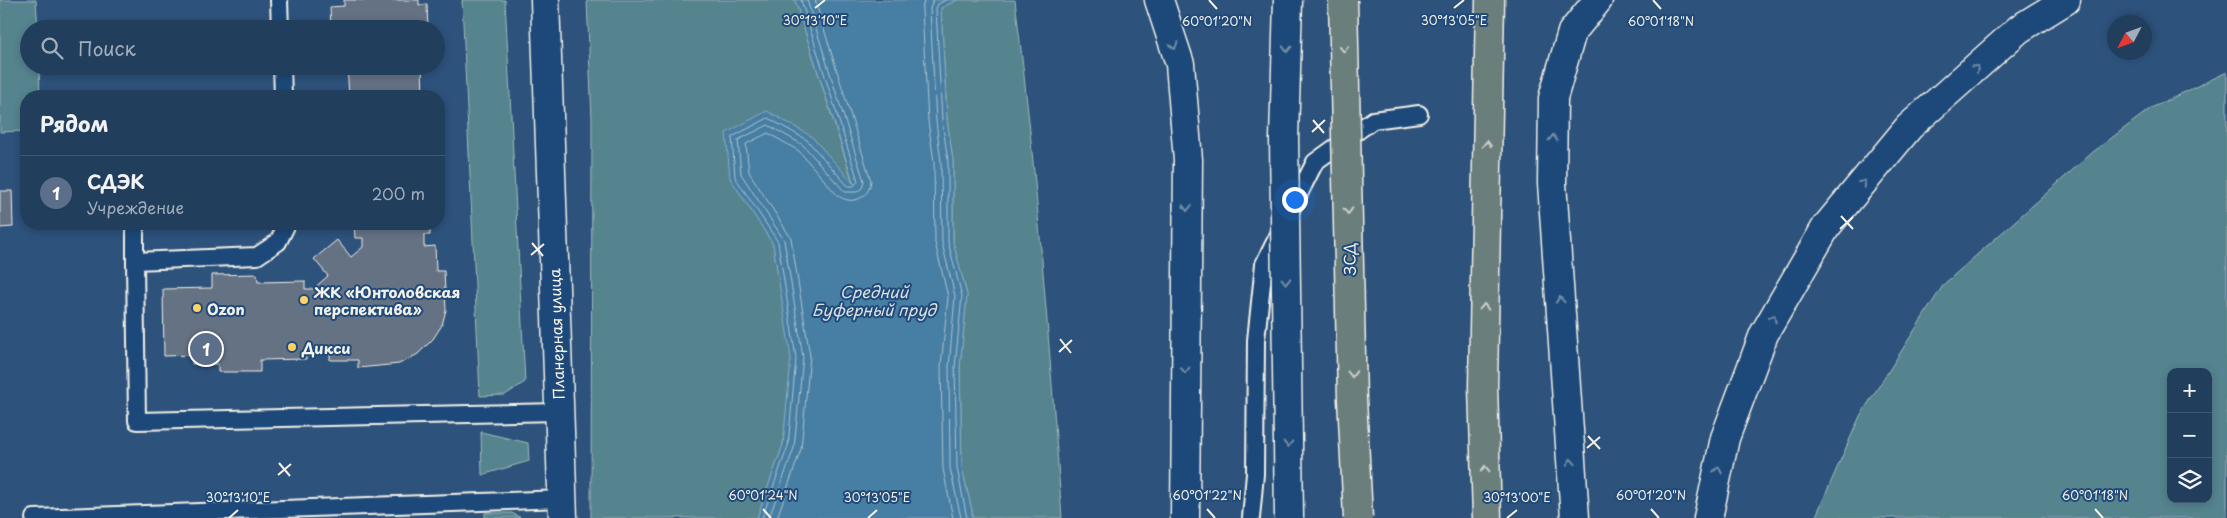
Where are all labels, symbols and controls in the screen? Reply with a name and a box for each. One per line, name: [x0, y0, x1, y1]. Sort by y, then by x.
text: 30°13'10"E: [783, 11, 847, 29]
text: 30°13'05"E: [1421, 11, 1487, 29]
text: 60°01'20"N: [1182, 12, 1252, 30]
text: 60°01'18"N: [1628, 12, 1694, 30]
north arrow: [2107, 15, 2152, 60]
search box: [20, 20, 445, 75]
icon: search: [38, 34, 66, 62]
text: Поиск: [78, 34, 136, 62]
one-way arrow: [1168, 42, 1178, 50]
one-way arrow: [1282, 45, 1292, 53]
one-way arrow: [1339, 45, 1349, 53]
one-way arrow: [1971, 64, 1980, 73]
text: Рядом: [40, 107, 108, 139]
one-way arrow: [1548, 134, 1558, 142]
one-way arrow: [1482, 140, 1492, 148]
text: СДЭК: [87, 167, 144, 195]
one-way arrow: [1857, 180, 1865, 189]
text: 1: [52, 181, 60, 205]
text: 200 m: [372, 181, 425, 205]
your location: [1282, 187, 1308, 213]
text: Учреждение: [87, 195, 184, 219]
one-way arrow: [1182, 204, 1192, 212]
one-way arrow: [1343, 208, 1353, 215]
street label: ЗСД: [1337, 242, 1361, 275]
street label: Планерная улица: [542, 267, 570, 400]
one-way arrow: [1281, 278, 1291, 285]
water label: Средний Буферный пруд: [812, 279, 938, 321]
place label: ЖК «Юнтоловская перспектива»: [313, 280, 460, 320]
marker: ЖК «Юнтоловская перспектива»: [298, 294, 310, 306]
one-way arrow: [1555, 296, 1566, 304]
place label: Ozon: [207, 297, 245, 320]
marker: Ozon: [191, 302, 203, 314]
one-way arrow: [1479, 303, 1489, 310]
one-way arrow: [1767, 315, 1777, 324]
pin: 1: [190, 330, 222, 368]
place label: Дикси: [301, 336, 351, 359]
marker: Дикси: [286, 341, 298, 353]
one-way arrow: [1180, 366, 1190, 374]
map controls: [2167, 368, 2212, 503]
button: +: [2167, 368, 2212, 413]
one-way arrow: [1347, 370, 1357, 378]
button: −: [2167, 413, 2212, 458]
one-way arrow: [1283, 440, 1293, 448]
one-way arrow: [1565, 458, 1576, 466]
button: layers: [2167, 458, 2212, 503]
one-way arrow: [1480, 465, 1491, 473]
one-way arrow: [1712, 466, 1723, 475]
text: 60°01'24"N: [728, 486, 798, 504]
text: 60°01'22"N: [1172, 486, 1242, 504]
text: 60°01'20"N: [1616, 486, 1686, 504]
text: 60°01'18"N: [2062, 486, 2128, 504]
text: 30°13'10"E: [206, 488, 270, 506]
text: 30°13'05"E: [844, 488, 910, 506]
text: 30°13'00"E: [1483, 488, 1551, 506]

